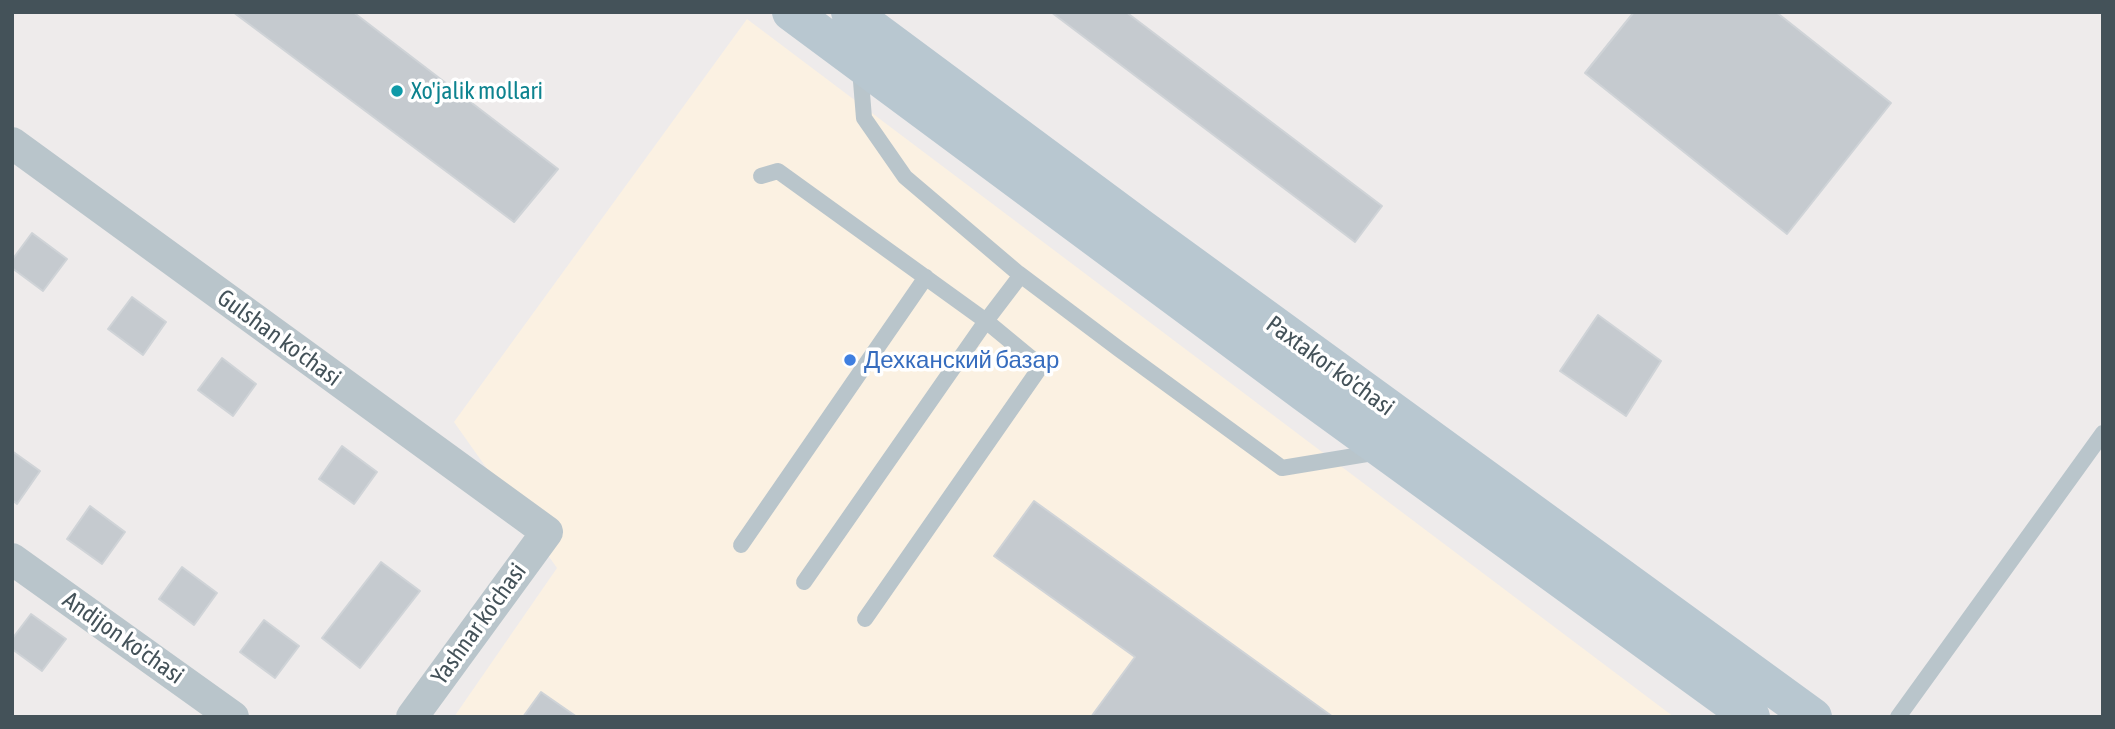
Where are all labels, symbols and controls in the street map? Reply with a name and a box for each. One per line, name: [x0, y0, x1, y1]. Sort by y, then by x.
place label: Xo'jalik mollari: [411, 77, 543, 105]
marker: Xo'jalik mollari: [389, 83, 405, 99]
street label: Gulshan ko'chasi: [212, 283, 346, 393]
street label: Paxtakor ko'chasi: [1260, 310, 1400, 422]
place label: Дехканский базар: [864, 346, 1059, 374]
marker: Дехканский базар: [842, 352, 858, 368]
street label: Yashnar ko'chasi: [425, 558, 533, 690]
street label: Andijon ko'chasi: [57, 586, 189, 690]

